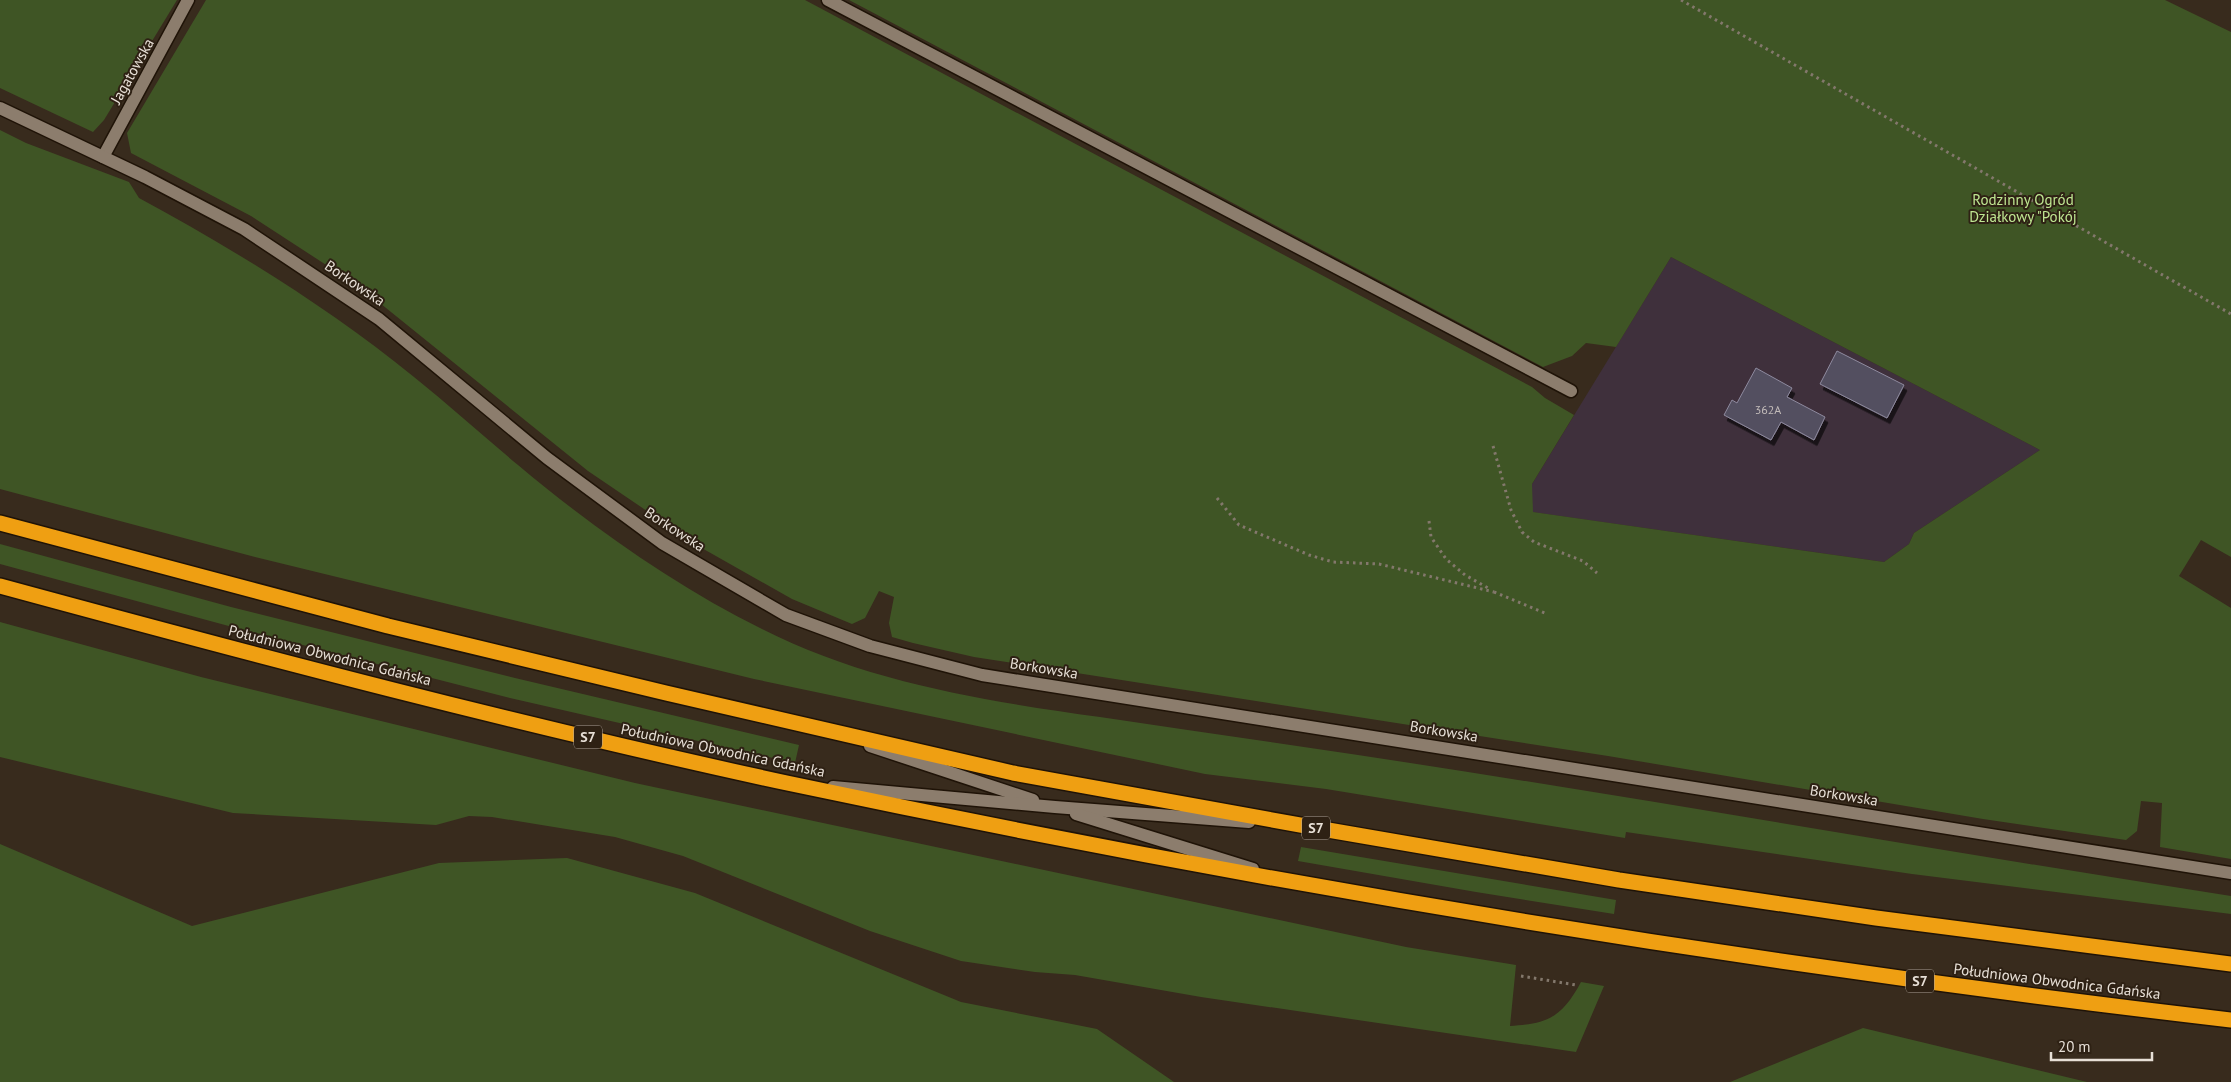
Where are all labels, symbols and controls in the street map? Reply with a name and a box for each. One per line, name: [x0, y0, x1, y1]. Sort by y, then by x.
street label: Jagatowska: [106, 35, 158, 108]
park label: Rodzinny Ogród Działkowy "Pokój: [1969, 190, 2077, 226]
street label: Borkowska: [321, 256, 389, 310]
house number: 362A: [1755, 402, 1781, 417]
street label: Borkowska: [641, 502, 709, 556]
street label: Południowa Obwodnica Gdańska: [227, 621, 433, 689]
street label: Borkowska: [1009, 653, 1079, 683]
street label: Borkowska: [1409, 716, 1479, 746]
street label: Południowa Obwodnica Gdańska: [619, 719, 827, 781]
road number: S7: [574, 726, 602, 749]
street label: Borkowska: [1809, 780, 1879, 810]
road number: S7: [1302, 816, 1330, 840]
street label: Południowa Obwodnica Gdańska: [1952, 959, 2162, 1003]
road number: S7: [1906, 969, 1934, 992]
scale bar: [2051, 1030, 2152, 1062]
text: 20 m: [2058, 1037, 2091, 1056]

